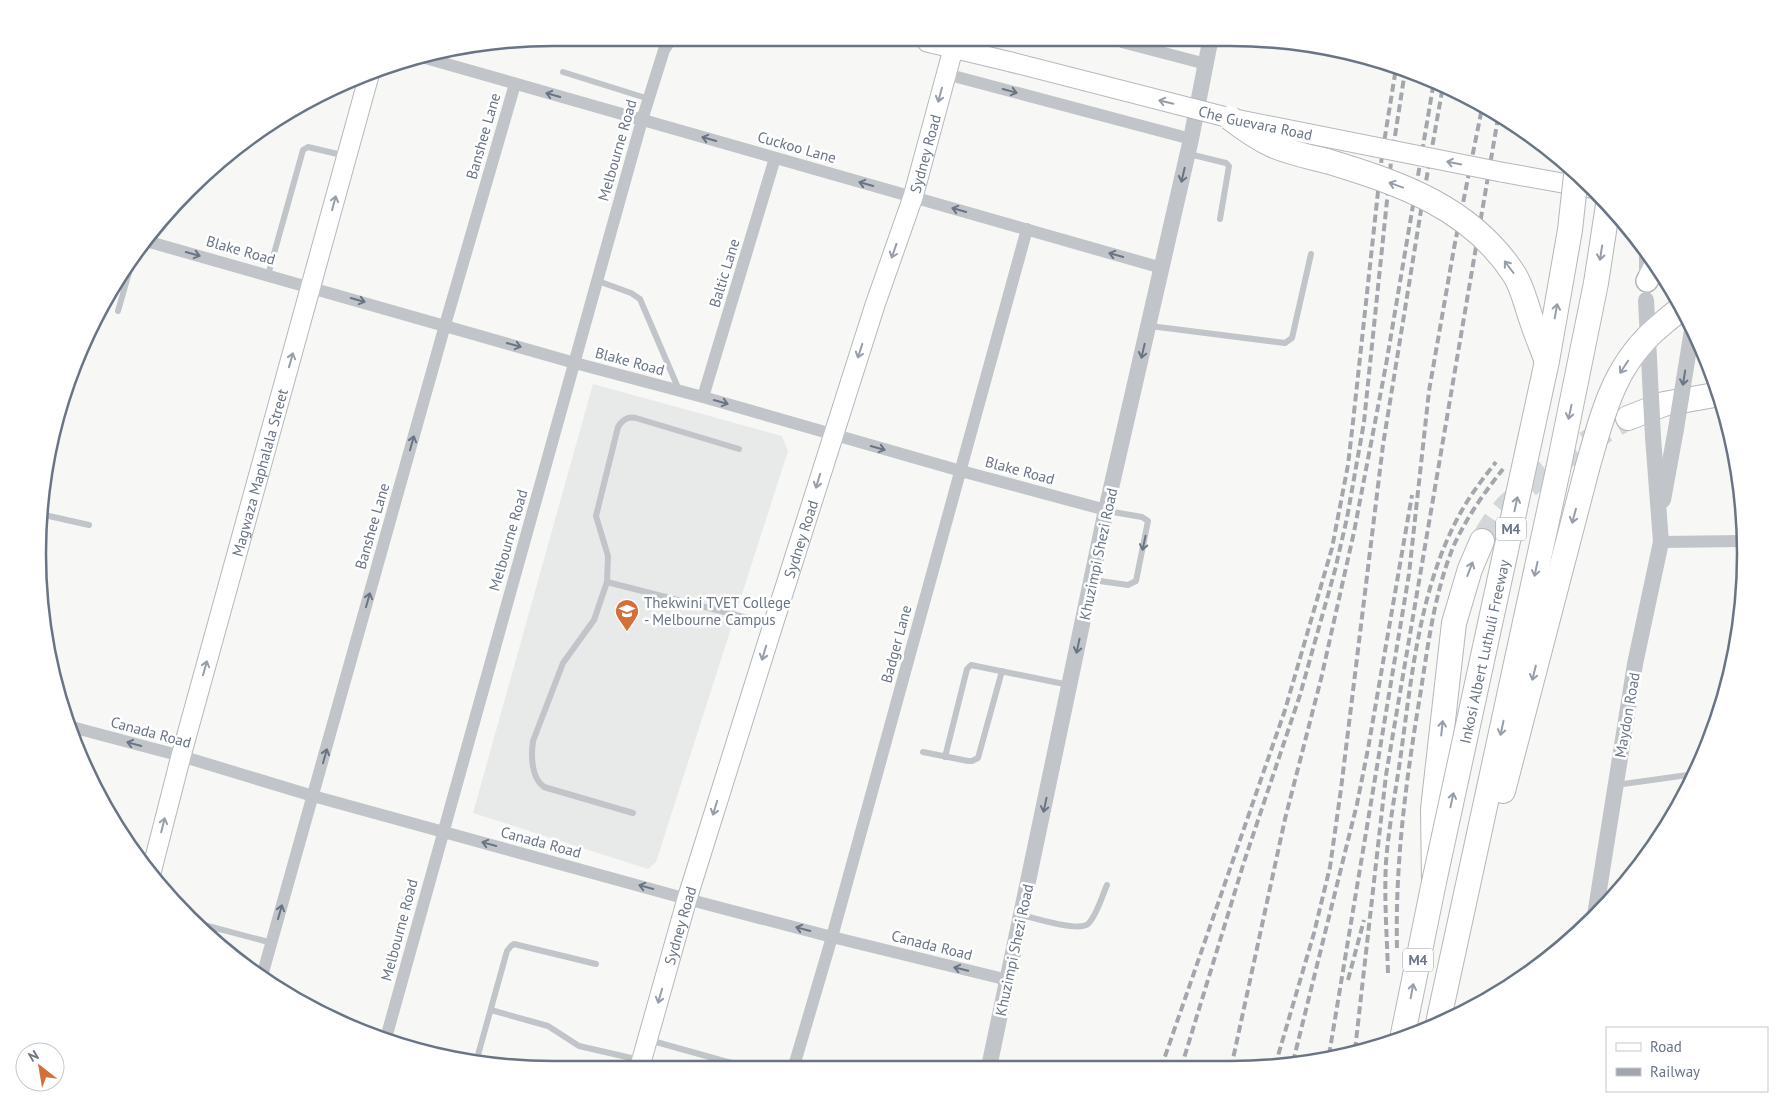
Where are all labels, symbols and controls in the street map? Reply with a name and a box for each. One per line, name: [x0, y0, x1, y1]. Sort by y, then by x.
one-way arrow: [935, 87, 944, 103]
one-way arrow: [1001, 87, 1017, 96]
one-way arrow: [545, 90, 561, 99]
street label: Banshee Lane: [462, 91, 504, 181]
street label: Melbourne Road: [593, 97, 641, 203]
one-way arrow: [1158, 97, 1174, 106]
street label: Che Guevara Road: [1197, 101, 1314, 144]
street label: Sydney Road: [905, 112, 945, 195]
street label: Cuckoo Lane: [755, 127, 839, 167]
one-way arrow: [702, 134, 718, 144]
one-way arrow: [1446, 158, 1462, 167]
one-way arrow: [1178, 167, 1187, 183]
one-way arrow: [858, 178, 874, 188]
one-way arrow: [1389, 180, 1405, 189]
one-way arrow: [330, 196, 339, 212]
one-way arrow: [952, 205, 968, 215]
street label: Blake Road: [204, 231, 278, 269]
street label: Baltic Lane: [705, 236, 743, 310]
one-way arrow: [889, 243, 898, 258]
one-way arrow: [1595, 244, 1605, 260]
one-way arrow: [1108, 249, 1124, 259]
one-way arrow: [184, 250, 200, 259]
one-way arrow: [1504, 261, 1515, 274]
one-way arrow: [350, 296, 366, 306]
one-way arrow: [1551, 303, 1561, 319]
one-way arrow: [506, 341, 522, 350]
street label: Blake Road: [593, 343, 667, 379]
one-way arrow: [855, 343, 864, 359]
one-way arrow: [1138, 343, 1147, 359]
one-way arrow: [287, 353, 296, 369]
one-way arrow: [1619, 360, 1629, 374]
one-way arrow: [1679, 369, 1689, 385]
street label: Magwaza Maphalala Street: [227, 386, 292, 558]
one-way arrow: [713, 398, 729, 408]
one-way arrow: [1564, 404, 1574, 420]
one-way arrow: [408, 435, 417, 451]
one-way arrow: [869, 443, 885, 453]
street label: Blake Road: [983, 452, 1057, 488]
one-way arrow: [813, 473, 822, 489]
street label: Banshee Lane: [351, 481, 393, 571]
street label: Khuzimpi Shezi Road: [1075, 486, 1121, 622]
street label: Melbourne Road: [484, 487, 532, 593]
one-way arrow: [1512, 497, 1521, 513]
street label: Sydney Road: [779, 498, 822, 580]
one-way arrow: [1569, 507, 1578, 523]
road number: M4: [1496, 518, 1526, 540]
one-way arrow: [1139, 535, 1149, 551]
street label: Inkosi Albert Luthuli Freeway: [1455, 558, 1513, 745]
one-way arrow: [1531, 561, 1540, 577]
one-way arrow: [1466, 562, 1475, 577]
one-way arrow: [364, 592, 374, 608]
place label: Thekwini TVET College - Melbourne Campus: [644, 593, 791, 629]
school or university icon: Thekwini TVET College - Melbourne Campus: [614, 598, 640, 632]
street label: Badger Lane: [876, 603, 916, 685]
one-way arrow: [1073, 638, 1083, 654]
one-way arrow: [759, 645, 768, 660]
one-way arrow: [201, 661, 211, 677]
one-way arrow: [1528, 665, 1538, 681]
street label: Maydon Road: [1610, 671, 1644, 759]
street label: Canada Road: [109, 712, 193, 752]
one-way arrow: [1496, 719, 1506, 735]
one-way arrow: [1437, 721, 1447, 737]
one-way arrow: [126, 738, 142, 748]
one-way arrow: [320, 748, 330, 764]
one-way arrow: [1448, 792, 1457, 808]
one-way arrow: [1040, 797, 1049, 813]
one-way arrow: [710, 800, 720, 816]
one-way arrow: [159, 818, 168, 834]
street label: Canada Road: [499, 822, 583, 862]
one-way arrow: [482, 839, 498, 849]
street label: Melbourne Road: [376, 877, 422, 983]
one-way arrow: [639, 882, 655, 892]
street label: Khuzimpi Shezi Road: [991, 882, 1037, 1018]
street label: Sydney Road: [659, 884, 700, 967]
one-way arrow: [276, 905, 286, 921]
one-way arrow: [796, 924, 812, 934]
street label: Canada Road: [890, 926, 974, 964]
road number: M4: [1403, 948, 1433, 972]
one-way arrow: [953, 963, 969, 973]
one-way arrow: [1408, 984, 1417, 1000]
one-way arrow: [654, 988, 664, 1004]
legend: [1606, 1027, 1768, 1092]
text: Road: [1650, 1037, 1682, 1056]
north arrow: [15, 1042, 65, 1092]
text: N: [25, 1046, 42, 1066]
text: Railway: [1650, 1062, 1700, 1081]

